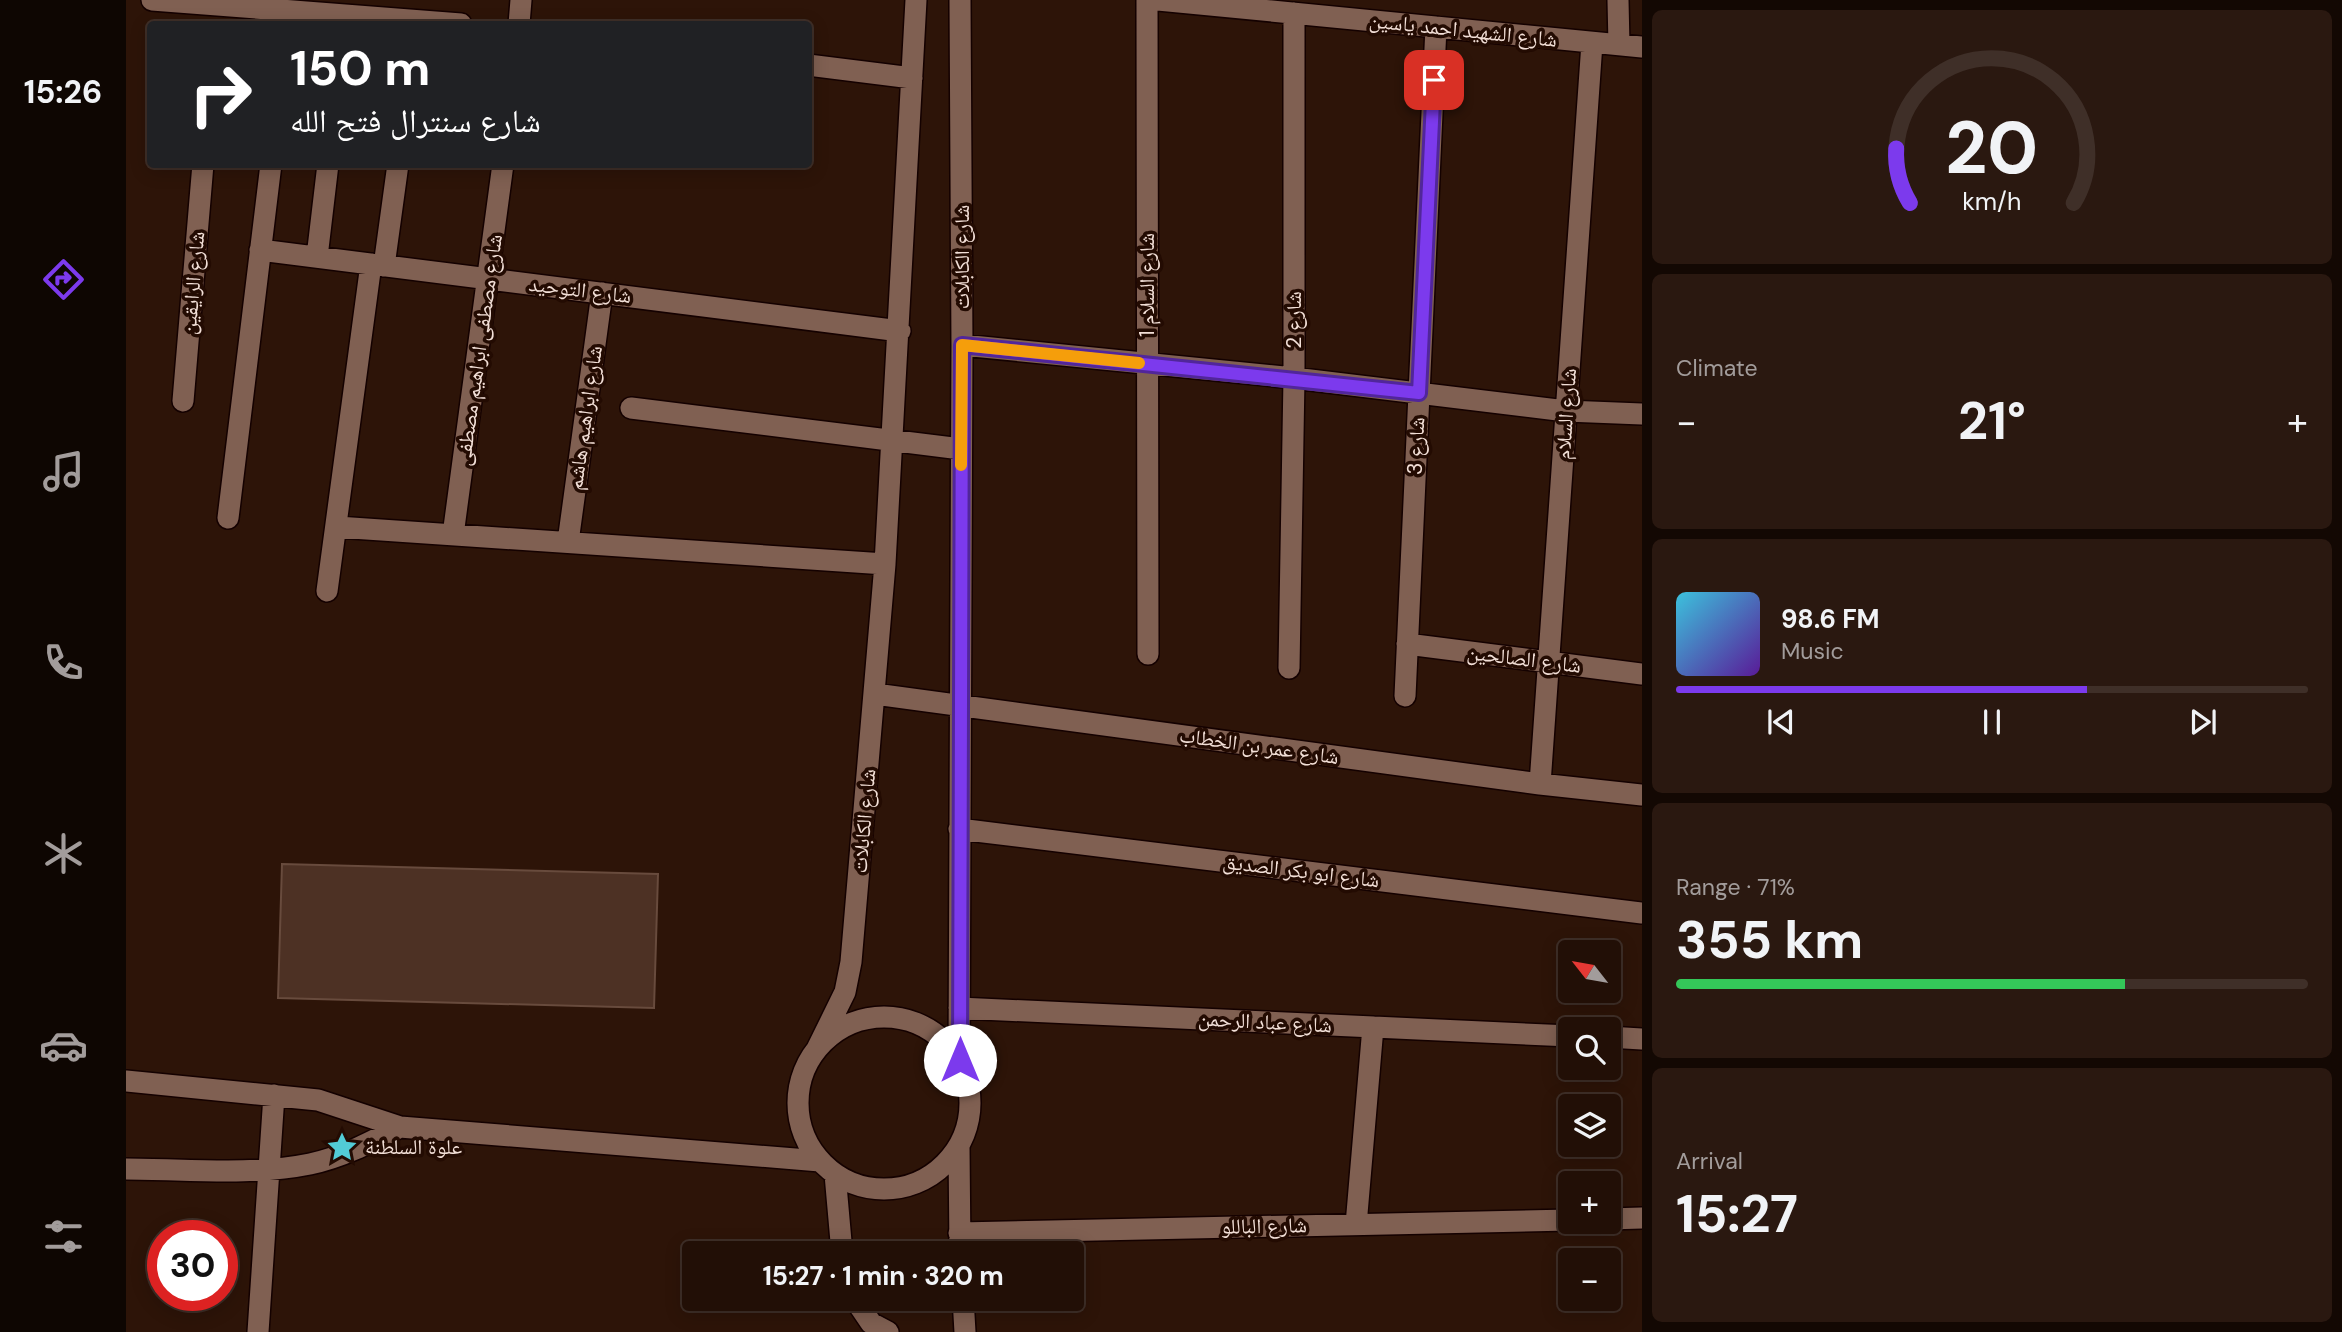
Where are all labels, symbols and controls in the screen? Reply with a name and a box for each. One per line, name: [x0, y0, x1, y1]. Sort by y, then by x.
street label: شارع الشهيد احمد ياسين: [1368, 6, 1558, 54]
text: 150 m: [290, 36, 430, 100]
icon: right: [175, 49, 266, 140]
pin: [1404, 50, 1464, 110]
icon: arrive: [1415, 61, 1453, 99]
text: 15:26: [24, 71, 102, 113]
text: شارع سنترال فتح الله: [290, 100, 541, 142]
text: 20: [1946, 102, 2038, 197]
text: km/h: [1962, 185, 2022, 218]
street label: شارع الكابلات: [948, 205, 976, 309]
street label: شارع الرايقين: [175, 230, 211, 336]
street label: شارع مصطفى ابراهيم مصطفى: [449, 232, 509, 468]
street label: شارع السلام 1: [1133, 233, 1161, 337]
icon: directions: [39, 255, 88, 304]
street label: شارع التوحيد: [527, 270, 633, 310]
street label: شارع 2: [1280, 291, 1308, 349]
street label: شارع ابراهيم هاشم: [561, 344, 609, 492]
text: Climate: [1676, 353, 1758, 383]
street label: شارع السلام: [1549, 367, 1583, 461]
text: 21°: [1958, 387, 2026, 455]
text: −: [1676, 397, 1697, 447]
text: +: [2287, 397, 2308, 447]
street label: شارع 3: [1401, 416, 1431, 476]
icon: music: [39, 447, 88, 496]
text: 98.6 FM: [1781, 602, 1880, 636]
text: Music: [1781, 636, 1844, 666]
icon: phone: [39, 638, 88, 687]
street label: شارع الصالحين: [1465, 638, 1583, 680]
icon: previous: [1762, 703, 1800, 741]
icon: pause: [1973, 703, 2011, 741]
icon: next: [2184, 703, 2222, 741]
street label: شارع عمر بن الخطاب: [1177, 721, 1341, 771]
street label: شارع الكابلات: [845, 768, 883, 874]
icon: climate: [39, 829, 88, 878]
street label: شارع ابو بكر الصديق: [1221, 848, 1381, 894]
text: Range · 71%: [1676, 872, 1795, 902]
text: 355 km: [1676, 906, 1863, 974]
north arrow: [1558, 940, 1620, 1003]
map controls: [1558, 940, 1621, 1311]
street label: شارع عباد الرحمن: [1197, 1005, 1333, 1039]
button: search: [1558, 1017, 1621, 1080]
icon: car: [39, 1021, 88, 1070]
position arrow: [923, 1023, 997, 1097]
button: layers: [1558, 1094, 1621, 1157]
place icon: علوة السلطنة: [325, 1130, 359, 1164]
place label: علوة السلطنة: [365, 1133, 462, 1161]
text: Arrival: [1676, 1146, 1743, 1176]
button: +: [1558, 1171, 1621, 1234]
text: 15:27: [1676, 1180, 1798, 1248]
street label: شارع الباللو: [1221, 1211, 1307, 1241]
icon: filters: [39, 1212, 88, 1261]
speed limit sign: 30: [147, 1220, 238, 1311]
button: −: [1558, 1248, 1621, 1311]
text: 15:27 · 1 min · 320 m: [762, 1259, 1004, 1293]

